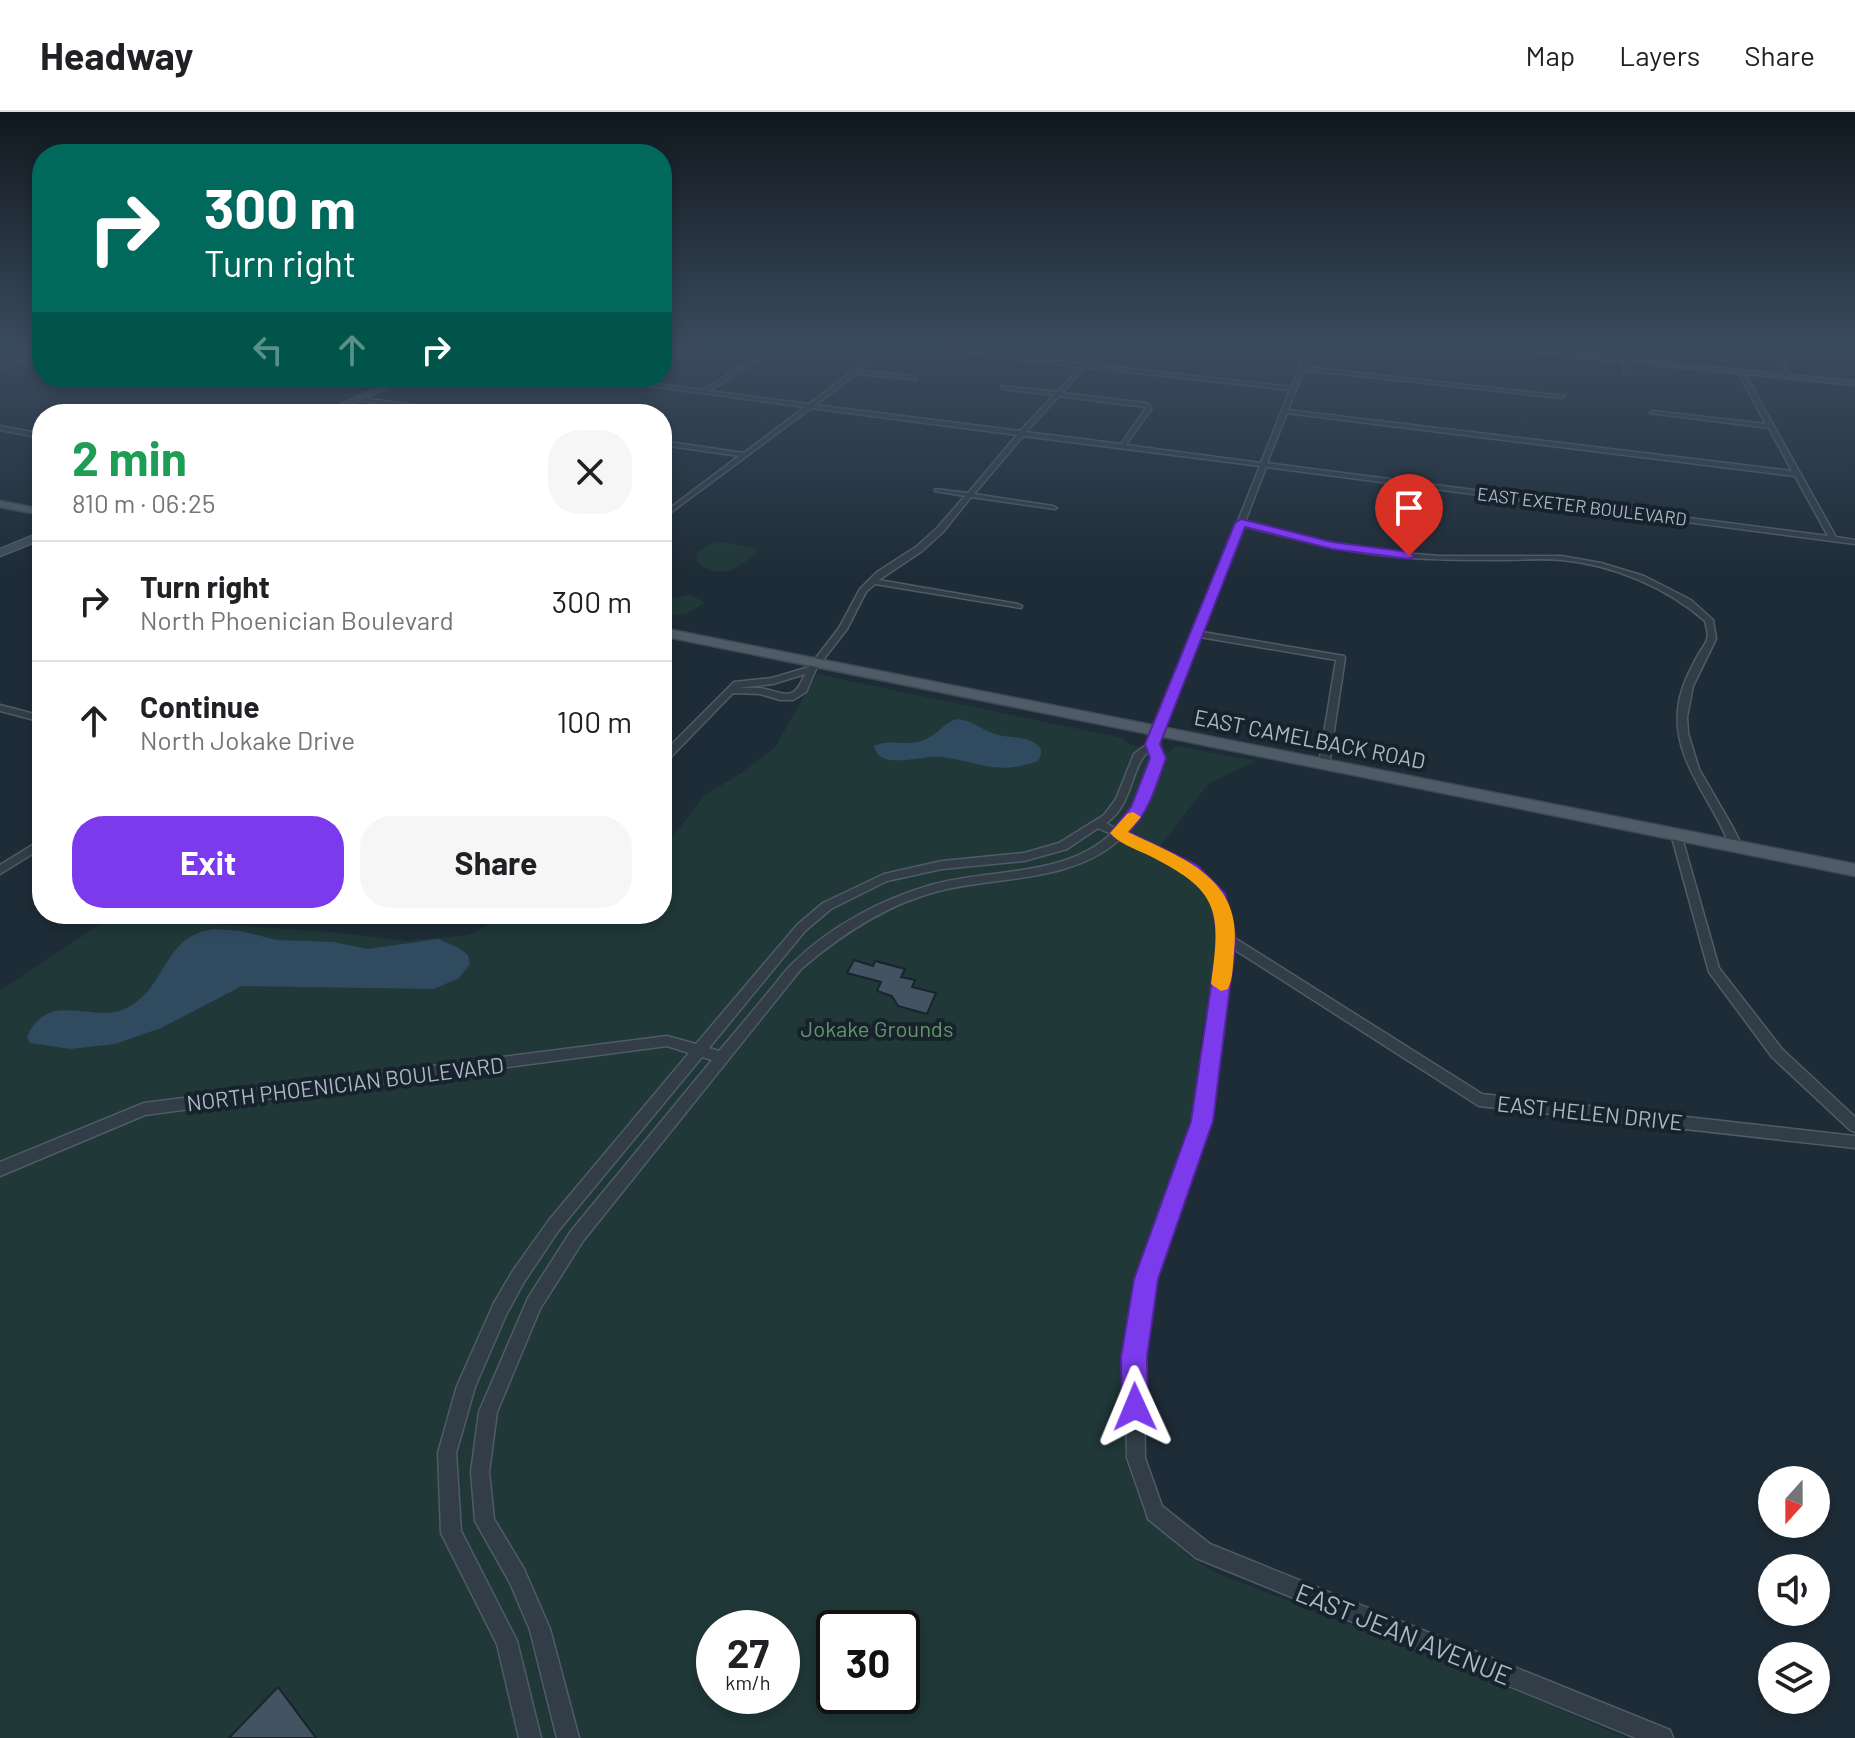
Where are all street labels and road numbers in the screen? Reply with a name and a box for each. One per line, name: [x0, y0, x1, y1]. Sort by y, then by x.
street label: EAST EXETER BOULEVARD: [1476, 482, 1688, 530]
street label: EAST CAMELBACK ROAD: [1192, 703, 1428, 773]
street label: NORTH PHOENICIAN BOULEVARD: [185, 1051, 505, 1115]
street label: EAST HELEN DRIVE: [1496, 1089, 1684, 1135]
street label: EAST JEAN AVENUE: [1292, 1576, 1516, 1690]

